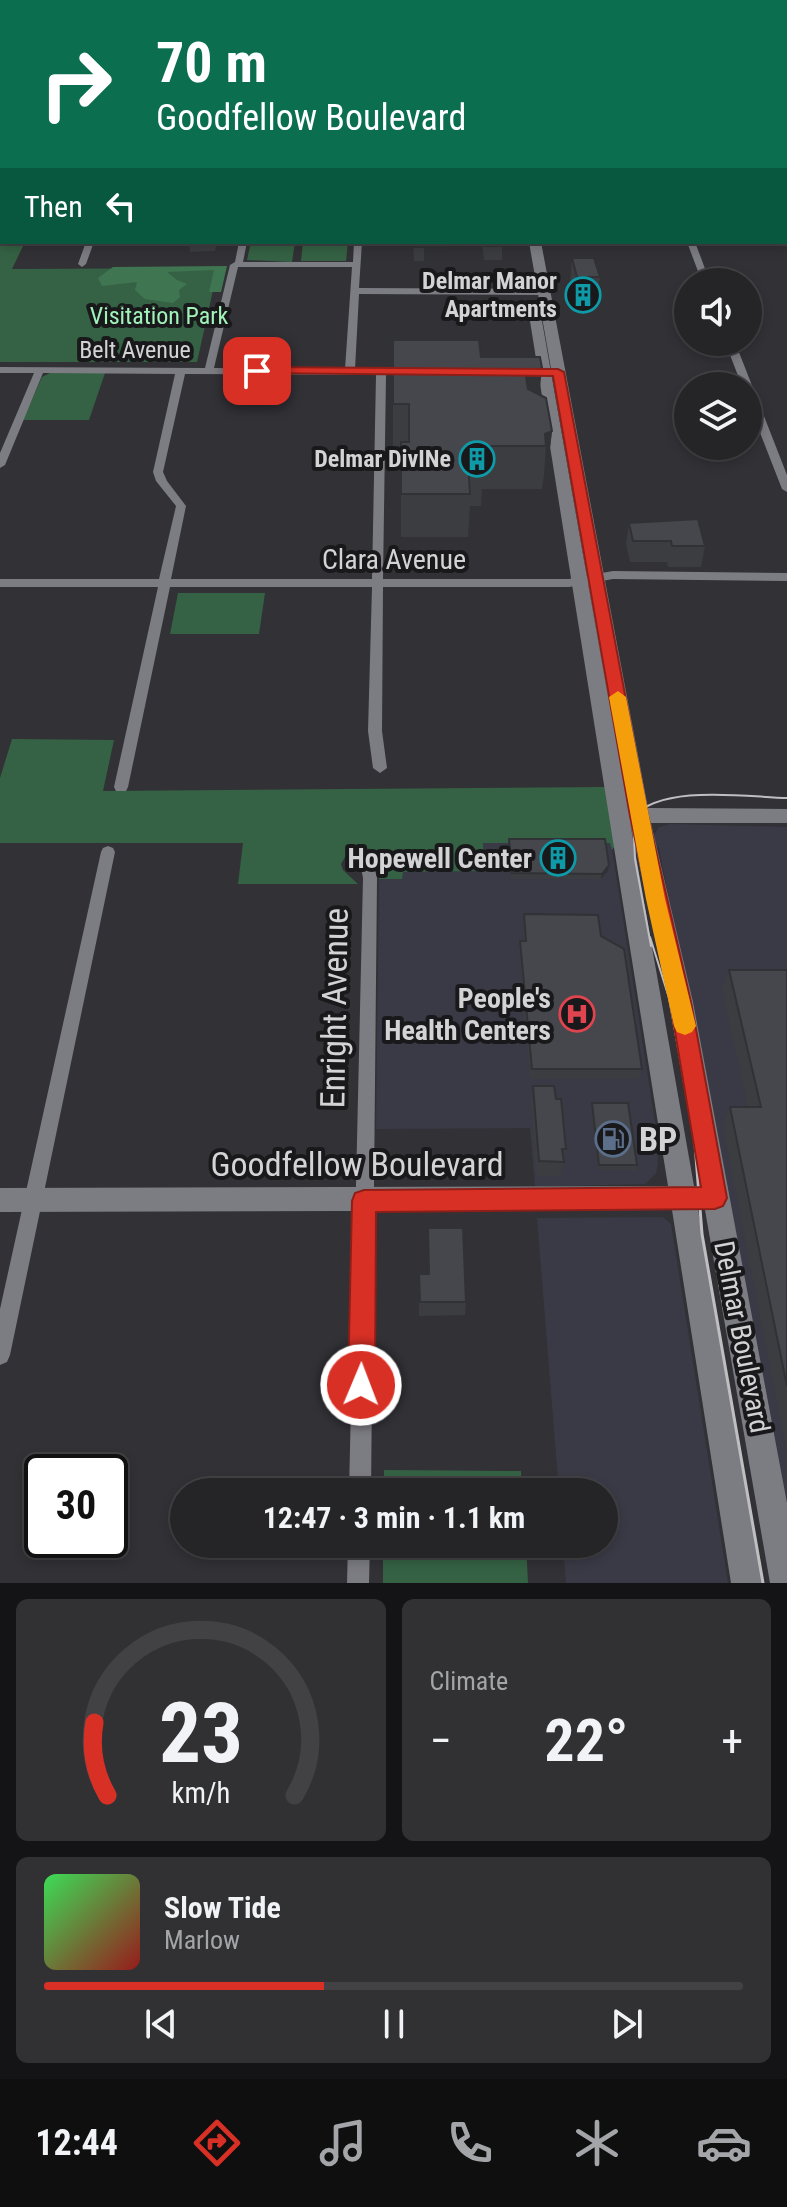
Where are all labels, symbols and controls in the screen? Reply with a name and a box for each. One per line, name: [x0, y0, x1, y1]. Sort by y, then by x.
text: 70 m: [156, 30, 267, 96]
icon: right: [24, 32, 128, 136]
text: Goodfellow Boulevard: [156, 97, 466, 139]
icon: left: [99, 184, 143, 228]
text: Then: [24, 189, 83, 224]
place label: Delmar Manor Apartments: [422, 267, 557, 323]
map controls: [674, 268, 762, 460]
button: sound: [674, 268, 762, 356]
building icon: Delmar Manor Apartments: [564, 276, 602, 314]
park label: Visitation Park: [90, 302, 228, 330]
street label: Belt Avenue: [79, 336, 191, 364]
pin: [223, 337, 291, 405]
icon: arrive: [235, 349, 279, 393]
button: layers: [674, 372, 762, 460]
building icon: Delmar DivINe: [458, 440, 496, 478]
place label: Delmar DivINe: [314, 445, 451, 473]
street label: Clara Avenue: [322, 543, 466, 576]
building icon: Hopewell Center: [539, 839, 577, 877]
place label: Hopewell Center: [348, 842, 532, 875]
street label: Enright Avenue: [312, 907, 356, 1109]
place label: People's Health Centers: [384, 982, 551, 1047]
hospital icon: People's Health Centers: [558, 995, 596, 1033]
place label: BP: [639, 1119, 677, 1159]
fuel station icon: BP: [594, 1120, 632, 1158]
street label: Goodfellow Boulevard: [210, 1144, 504, 1184]
street label: Delmar Boulevard: [707, 1238, 777, 1436]
position arrow: [319, 1343, 403, 1427]
speed limit sign: 30: [24, 1454, 128, 1558]
text: 12:47 · 3 min · 1.1 km: [263, 1500, 525, 1535]
text: Climate: [430, 1666, 508, 1696]
text: 23: [159, 1685, 243, 1782]
text: 22°: [544, 1705, 628, 1776]
text: −: [430, 1715, 452, 1767]
text: +: [721, 1715, 743, 1767]
text: km/h: [171, 1776, 230, 1810]
text: Slow Tide: [164, 1890, 281, 1925]
text: Marlow: [164, 1925, 240, 1955]
icon: previous: [139, 2002, 183, 2046]
icon: pause: [372, 2002, 416, 2046]
icon: next: [605, 2002, 649, 2046]
icon: directions: [189, 2115, 245, 2171]
icon: music: [315, 2115, 371, 2171]
icon: phone: [442, 2115, 498, 2171]
icon: climate: [569, 2115, 625, 2171]
icon: car: [696, 2115, 752, 2171]
text: 12:44: [35, 2122, 118, 2164]

